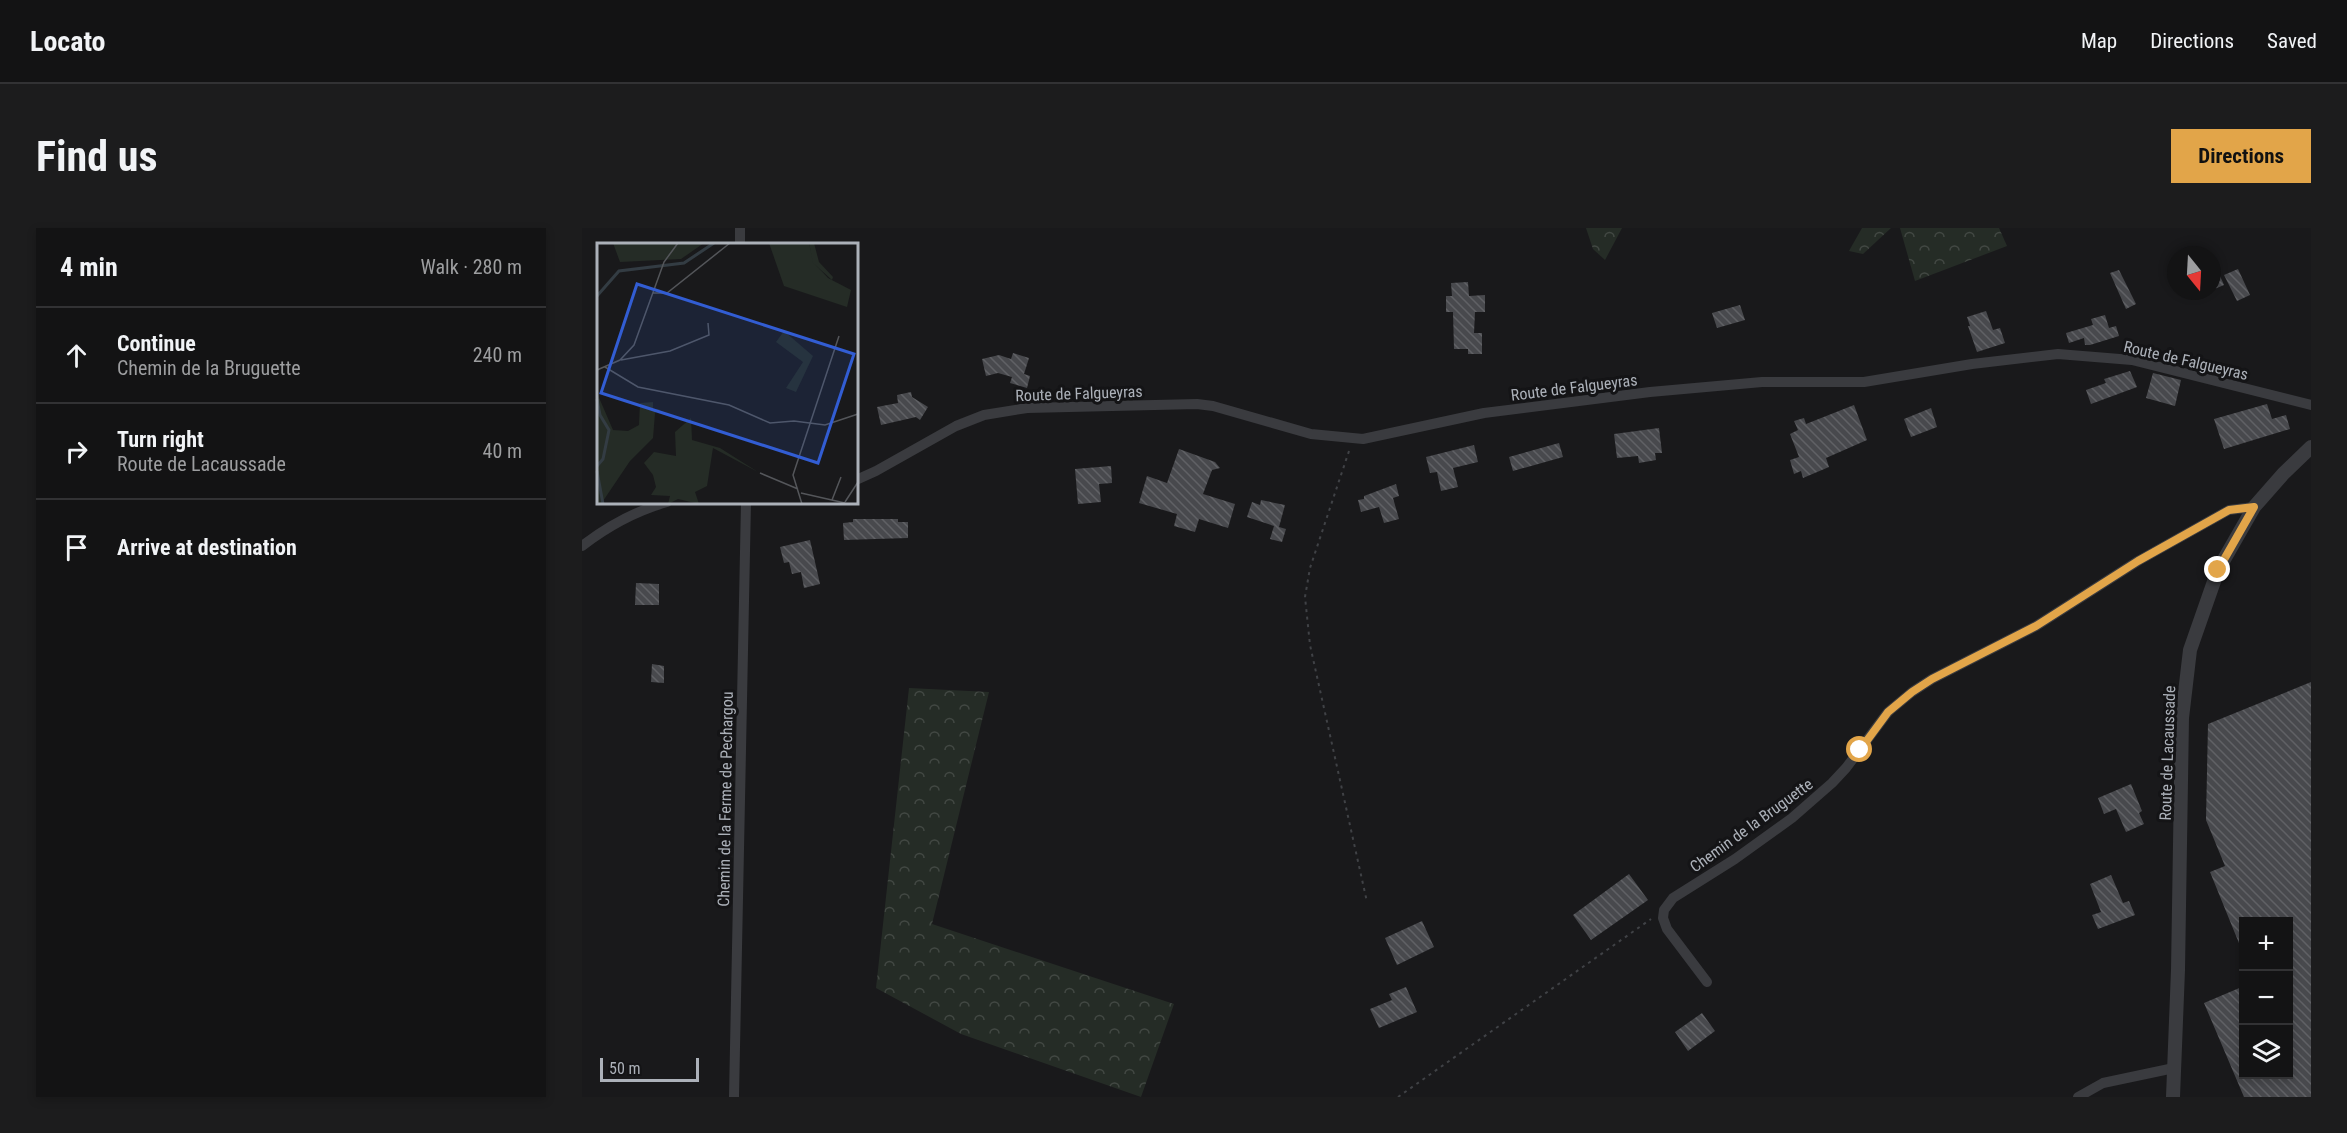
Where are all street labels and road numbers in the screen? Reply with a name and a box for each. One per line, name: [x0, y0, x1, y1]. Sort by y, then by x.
street label: Route de Falgueyras: [2122, 337, 2250, 384]
street label: Route de Falgueyras: [1510, 370, 1638, 405]
street label: Route de Falgueyras: [1015, 382, 1143, 405]
street label: Route de Lacaussade: [2156, 685, 2179, 821]
street label: Chemin de la Ferme de Pechargou: [714, 691, 737, 907]
street label: Chemin de la Bruguette: [1686, 775, 1816, 876]

